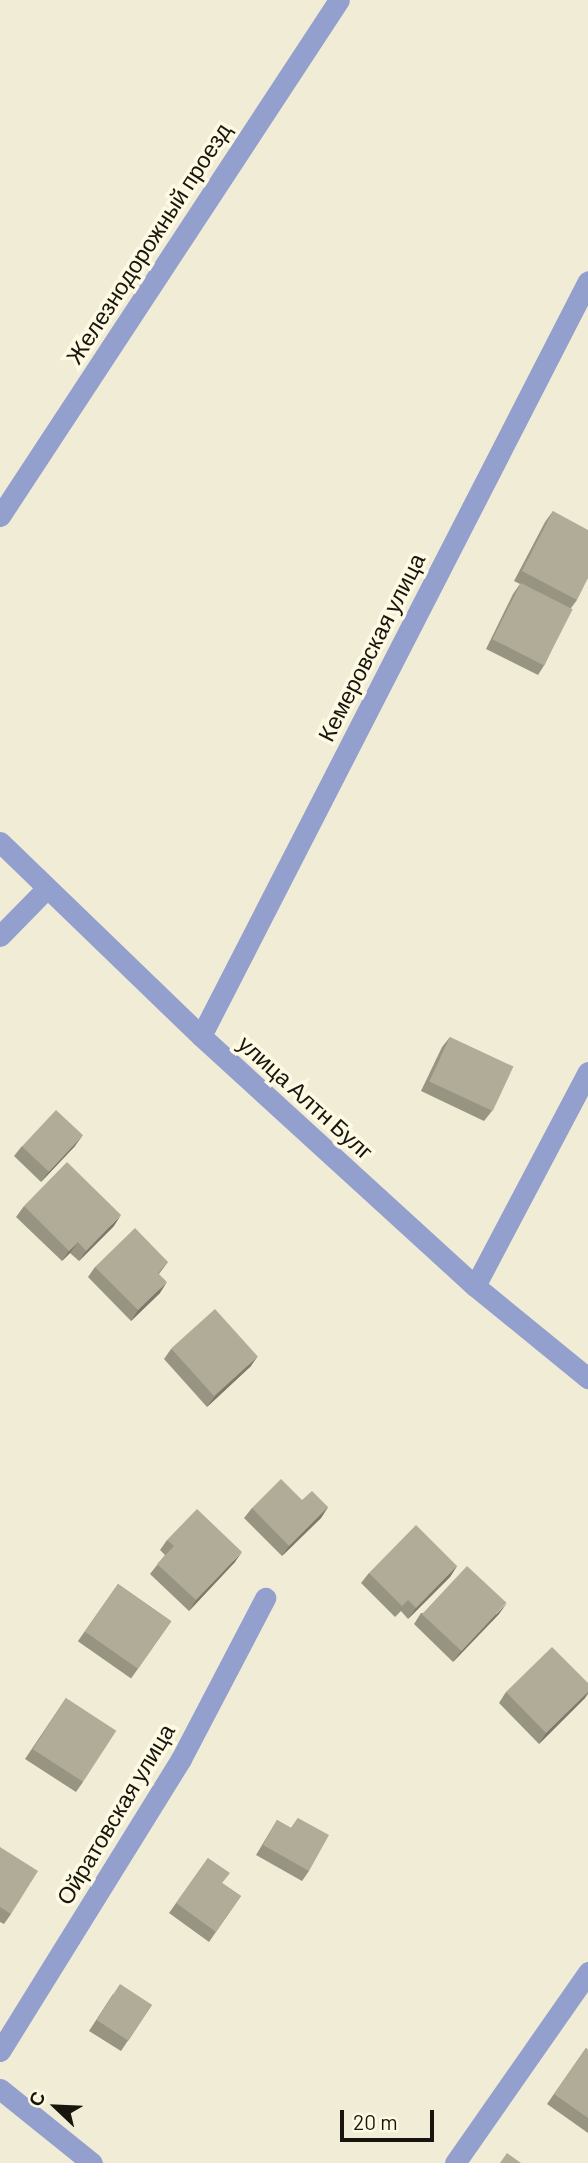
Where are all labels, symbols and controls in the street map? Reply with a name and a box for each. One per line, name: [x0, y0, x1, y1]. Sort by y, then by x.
street label: Железнодорожный проезд: [60, 117, 236, 369]
street label: Кемеровская улица: [312, 548, 430, 746]
street label: улица Алтн Булг: [233, 1029, 379, 1165]
street label: Ойратовская улица: [50, 1719, 180, 1909]
north arrow: [21, 2072, 91, 2142]
text: С: [23, 2088, 49, 2109]
scale bar: [343, 2096, 438, 2140]
text: 20 m: [353, 2109, 398, 2134]

